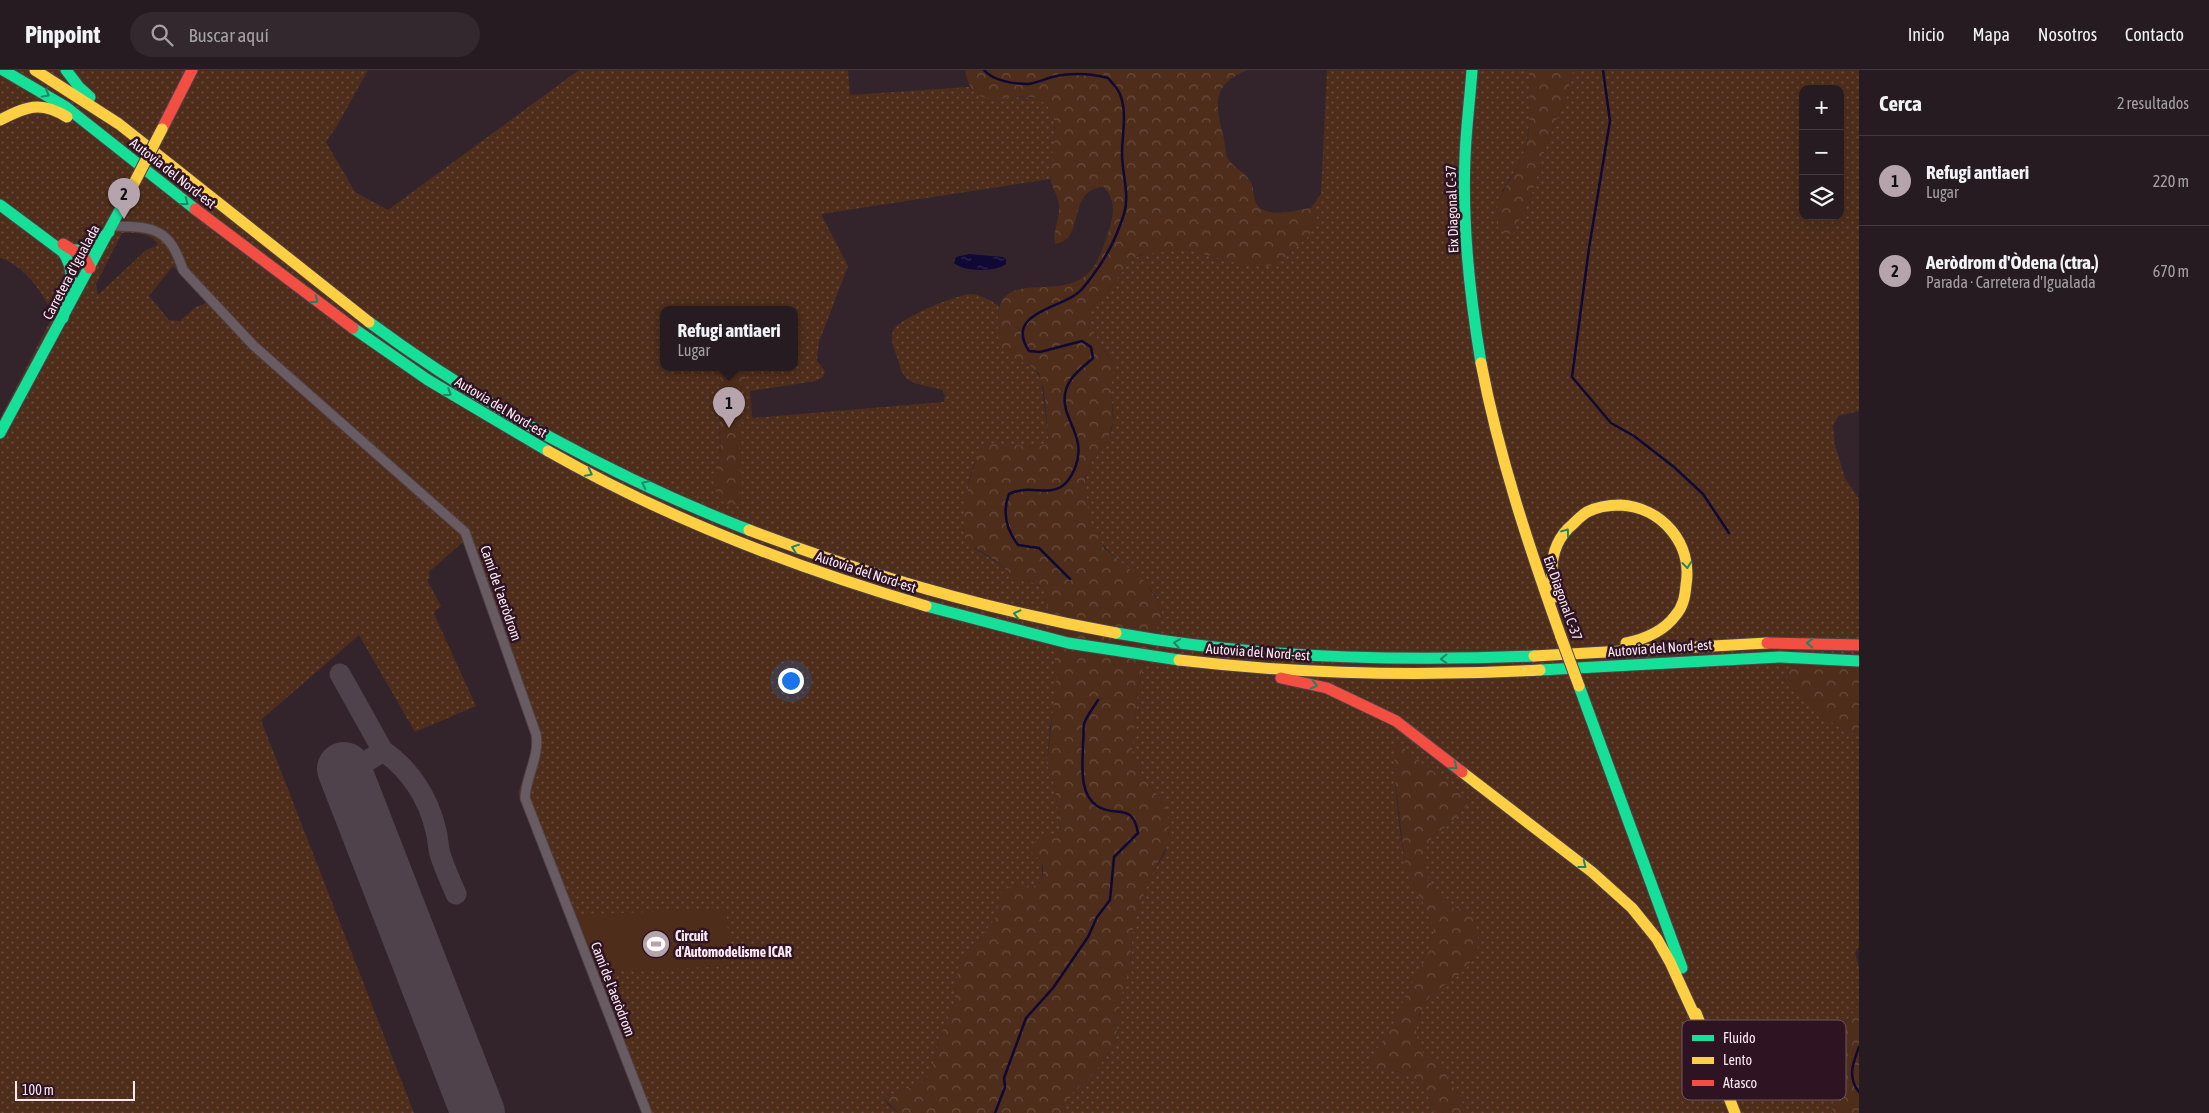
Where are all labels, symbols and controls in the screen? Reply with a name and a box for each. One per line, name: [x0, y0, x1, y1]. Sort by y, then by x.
search box: [130, 12, 480, 57]
text: Pinpoint: [25, 21, 100, 48]
icon: search: [148, 21, 176, 49]
text: Buscar aquí: [188, 24, 269, 46]
text: Inicio: [1908, 24, 1944, 45]
text: Mapa: [1972, 24, 2010, 45]
text: Nosotros: [2038, 24, 2097, 45]
text: Contacto: [2125, 24, 2184, 45]
map controls: [1799, 85, 1844, 220]
button: +: [1799, 85, 1844, 130]
one-way arrow: [41, 88, 50, 98]
text: Cerca: [1879, 91, 1922, 115]
text: 2 resultados: [2117, 94, 2189, 112]
button: −: [1799, 130, 1844, 175]
street label: Autovia del Nord-est: [127, 135, 219, 211]
text: Refugi antiaeri: [1926, 161, 2029, 183]
street label: Eix Diagonal C-37: [1442, 164, 1462, 254]
text: 1: [1891, 172, 1899, 190]
text: 220 m: [2153, 172, 2189, 190]
button: layers: [1799, 175, 1844, 220]
pin: 2: [108, 178, 140, 219]
text: Lugar: [1926, 183, 1959, 201]
one-way arrow: [179, 196, 188, 204]
street label: Carretera d'Igualada: [39, 222, 103, 322]
text: Aeròdrom d'Òdena (ctra.): [1926, 251, 2099, 273]
text: 2: [1891, 262, 1899, 280]
text: 670 m: [2153, 262, 2189, 280]
text: Parada · Carretera d'Igualada: [1926, 273, 2096, 291]
one-way arrow: [309, 294, 319, 303]
popup: [660, 306, 798, 371]
text: Refugi antiaeri: [677, 319, 781, 341]
text: Lugar: [677, 341, 710, 359]
street label: Autovia del Nord-est: [452, 373, 550, 441]
one-way arrow: [443, 387, 452, 396]
pin: 1: [713, 387, 745, 428]
one-way arrow: [584, 467, 593, 477]
one-way arrow: [641, 480, 650, 491]
one-way arrow: [1560, 528, 1569, 538]
street label: Camí de l'aeròdrom: [477, 543, 525, 643]
one-way arrow: [791, 544, 799, 554]
street label: Autovia del Nord-est: [814, 548, 918, 596]
street label: Eix Diagonal C-37: [1540, 554, 1586, 642]
one-way arrow: [1681, 562, 1692, 570]
one-way arrow: [1013, 610, 1022, 620]
street label: Autovia del Nord-est: [1607, 636, 1713, 660]
one-way arrow: [1806, 637, 1814, 648]
one-way arrow: [1173, 639, 1181, 649]
street label: Autovia del Nord-est: [1205, 640, 1311, 664]
one-way arrow: [1439, 654, 1447, 665]
your location: [778, 668, 804, 694]
one-way arrow: [1310, 680, 1319, 690]
one-way arrow: [1448, 760, 1457, 768]
one-way arrow: [1577, 859, 1587, 868]
place label: Circuit d'Automodelisme ICAR: [675, 928, 792, 960]
sports icon: Circuit d'Automodelisme ICAR: [641, 929, 671, 959]
street label: Camí de l'aeròdrom: [588, 939, 638, 1039]
legend: [1682, 1020, 1846, 1100]
text: Fluido: [1723, 1030, 1756, 1046]
text: Lento: [1723, 1052, 1752, 1068]
text: Atasco: [1723, 1075, 1757, 1091]
scale bar: [15, 1078, 135, 1101]
text: 100 m: [22, 1082, 54, 1098]

